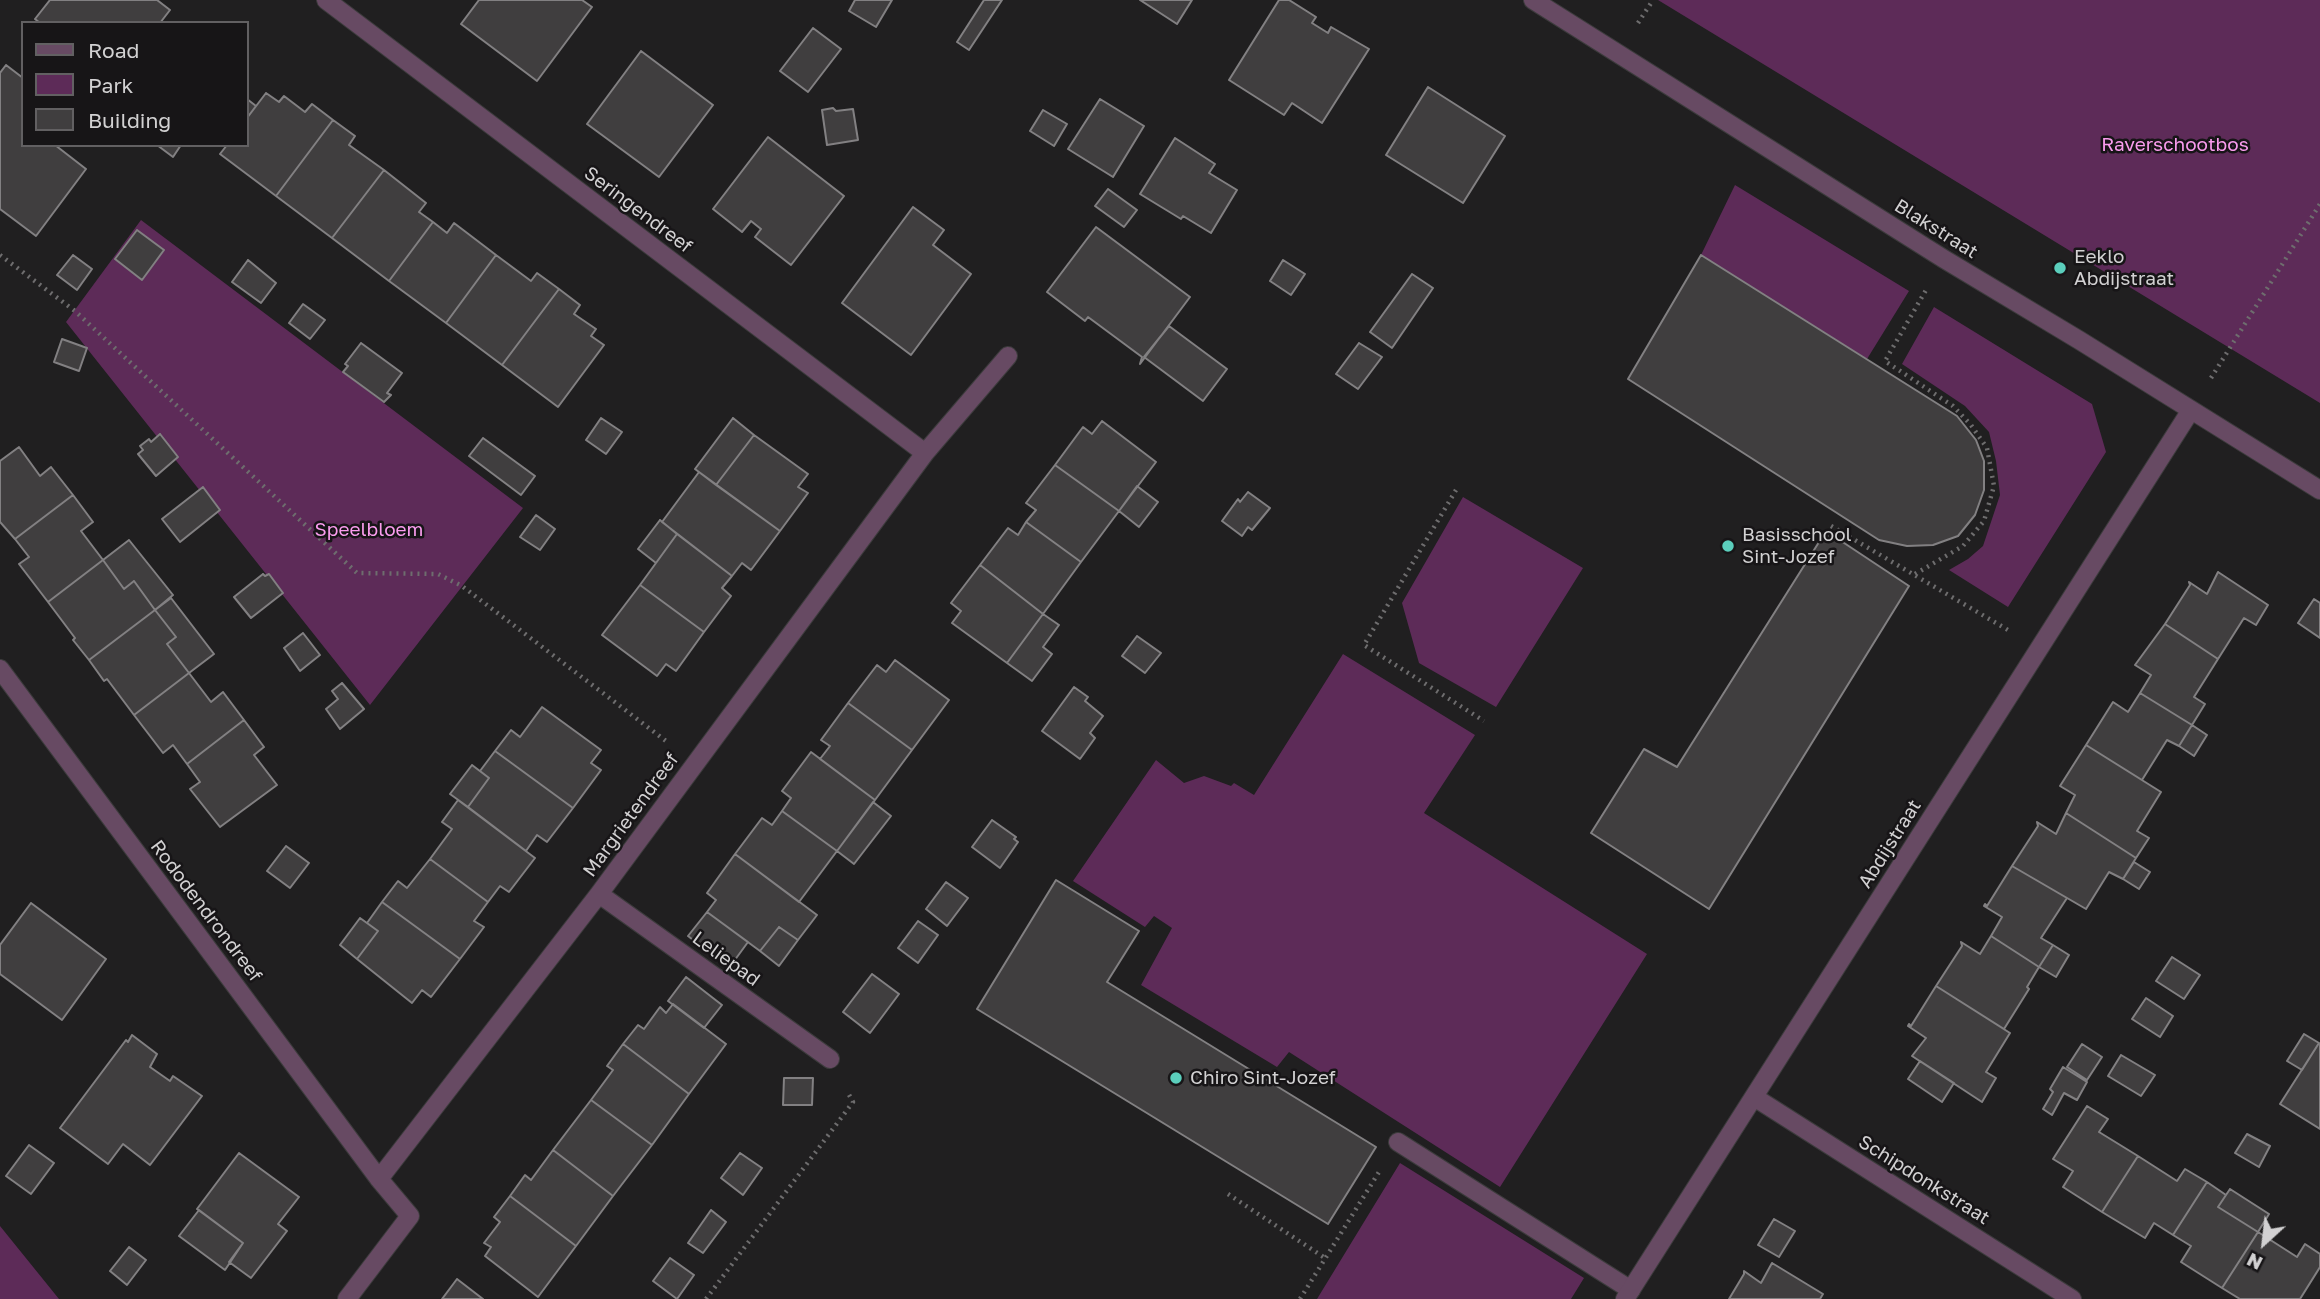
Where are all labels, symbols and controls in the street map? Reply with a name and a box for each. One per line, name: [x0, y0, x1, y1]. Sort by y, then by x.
legend: [21, 21, 248, 147]
text: Road: [88, 37, 139, 63]
text: Park: [88, 72, 133, 98]
text: Building: [88, 107, 171, 133]
park label: Raverschootbos: [2101, 134, 2249, 156]
street label: Seringendreef: [579, 162, 697, 258]
street label: Blakstraat: [1890, 194, 1982, 264]
place label: Eeklo Abdijstraat: [2074, 246, 2174, 290]
marker: Eeklo Abdijstraat: [2052, 260, 2068, 276]
park label: Speelbloem: [315, 519, 423, 541]
place label: Basisschool Sint-Jozef: [1742, 524, 1852, 568]
marker: Basisschool Sint-Jozef: [1720, 538, 1736, 554]
street label: Margrietendreef: [578, 749, 684, 881]
street label: Abdijstraat: [1854, 796, 1926, 892]
street label: Rododendrondreef: [145, 836, 267, 986]
street label: Leliepad: [688, 927, 764, 991]
place label: Chiro Sint-Jozef: [1190, 1067, 1336, 1089]
marker: Chiro Sint-Jozef: [1168, 1070, 1184, 1086]
street label: Schipdonkstraat: [1854, 1131, 1994, 1229]
north arrow: [2229, 1208, 2299, 1278]
text: N: [2243, 1249, 2266, 1276]

